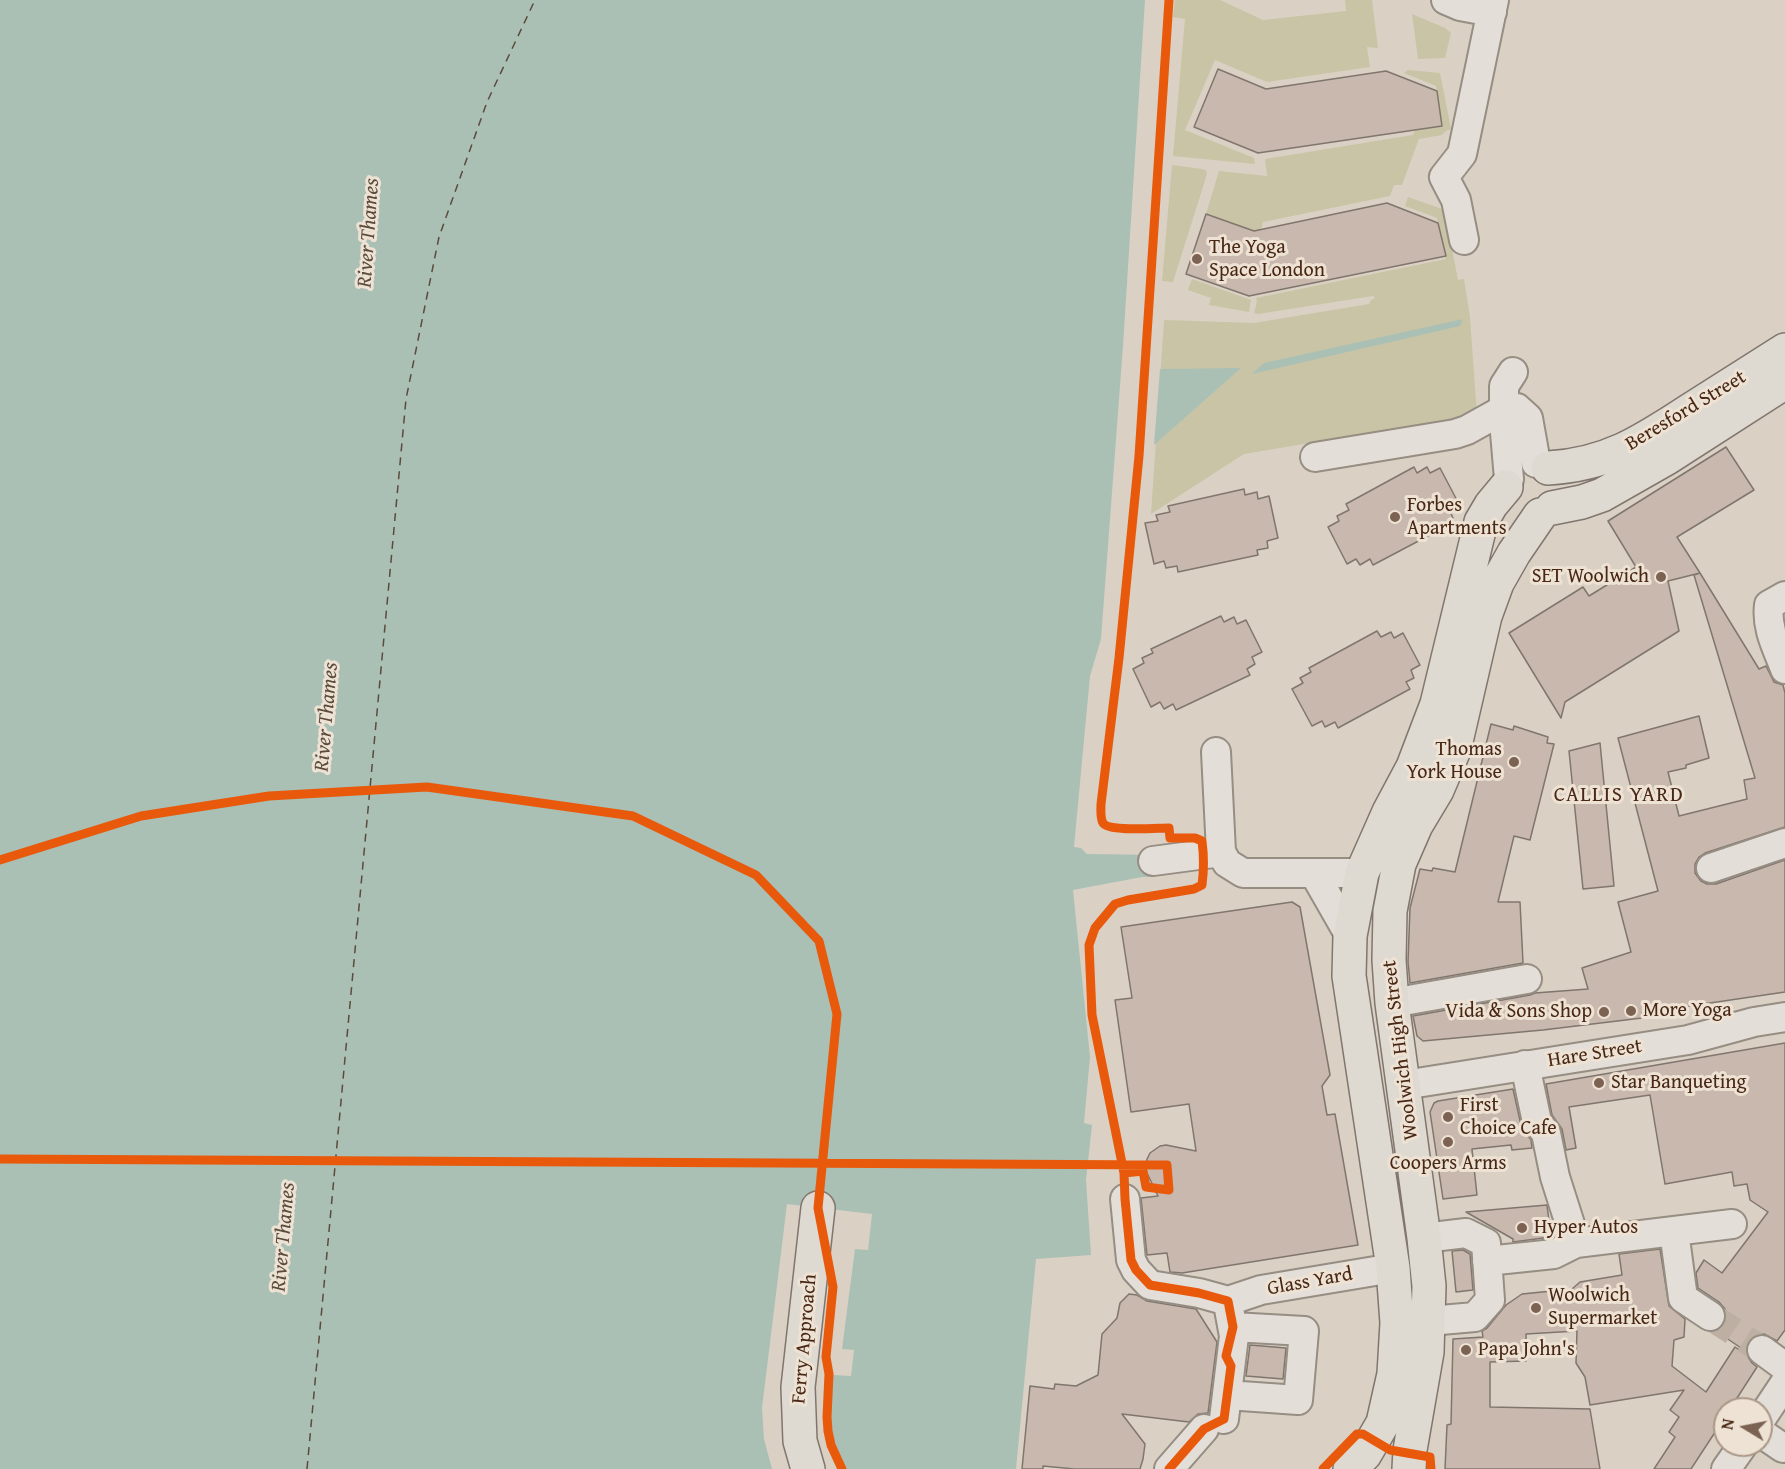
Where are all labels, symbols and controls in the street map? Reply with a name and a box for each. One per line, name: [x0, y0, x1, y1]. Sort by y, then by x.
water label: River Thames: [353, 178, 385, 288]
place label: The Yoga Space London: [1209, 236, 1325, 283]
marker: The Yoga Space London: [1190, 252, 1204, 266]
street label: Beresford Street: [1621, 366, 1751, 456]
place label: Forbes Apartments: [1407, 494, 1507, 541]
marker: Forbes Apartments: [1388, 510, 1402, 524]
place label: SET Woolwich: [1532, 565, 1649, 589]
marker: SET Woolwich: [1654, 570, 1668, 584]
water label: River Thames: [310, 661, 344, 773]
place label: Thomas York House: [1407, 738, 1502, 785]
marker: Thomas York House: [1507, 755, 1521, 769]
district label: CALLIS YARD: [1554, 783, 1684, 809]
street label: Woolwich High Street: [1378, 959, 1424, 1141]
place label: More Yoga: [1643, 999, 1732, 1023]
place label: Vida & Sons Shop: [1445, 1000, 1592, 1024]
marker: More Yoga: [1624, 1004, 1638, 1018]
marker: Vida & Sons Shop: [1597, 1005, 1611, 1019]
street label: Hare Street: [1546, 1035, 1644, 1073]
place label: Star Banqueting: [1611, 1071, 1747, 1095]
marker: Star Banqueting: [1592, 1076, 1606, 1090]
place label: First Choice Cafe: [1460, 1094, 1557, 1141]
marker: First Choice Cafe: [1441, 1110, 1455, 1124]
marker: Coopers Arms: [1441, 1135, 1455, 1149]
place label: Coopers Arms: [1390, 1152, 1506, 1176]
water label: River Thames: [267, 1181, 301, 1293]
place label: Hyper Autos: [1534, 1216, 1638, 1240]
marker: Hyper Autos: [1515, 1221, 1529, 1235]
street label: Glass Yard: [1265, 1263, 1355, 1301]
street label: Ferry Approach: [787, 1273, 823, 1405]
place label: Woolwich Supermarket: [1548, 1284, 1657, 1331]
marker: Woolwich Supermarket: [1529, 1301, 1543, 1315]
place label: Papa John's: [1478, 1338, 1575, 1362]
marker: Papa John's: [1459, 1343, 1473, 1357]
north arrow: [1713, 1397, 1773, 1457]
text: N: [1714, 1417, 1740, 1432]

